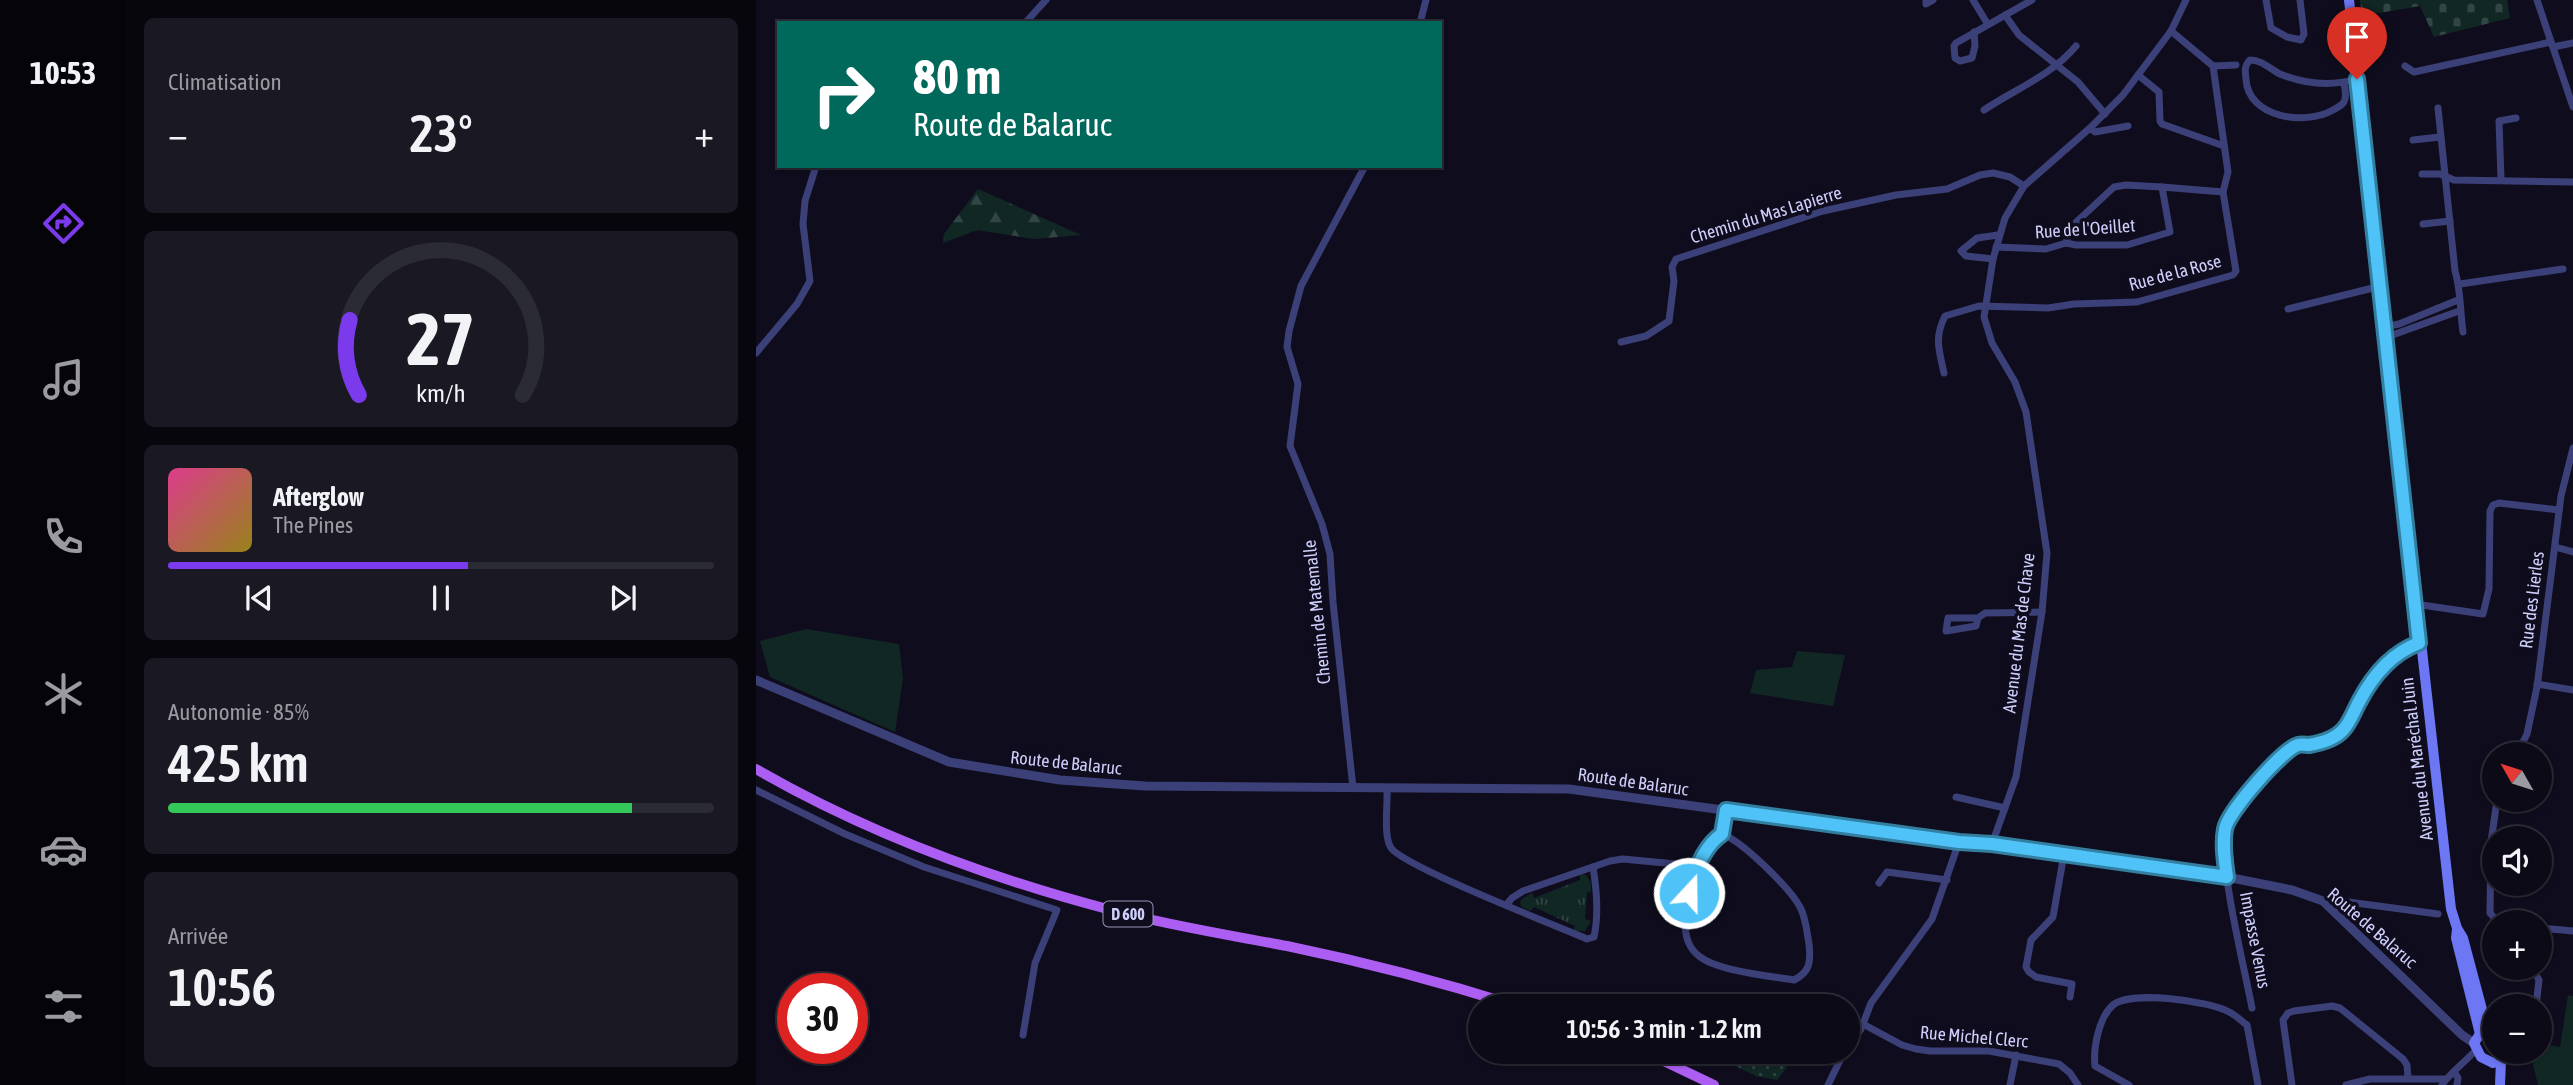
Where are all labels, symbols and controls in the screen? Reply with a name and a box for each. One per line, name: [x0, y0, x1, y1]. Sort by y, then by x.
pin: [2327, 7, 2387, 79]
icon: arrive: [2338, 18, 2376, 56]
text: 80 m: [913, 48, 1001, 104]
icon: right: [798, 49, 889, 140]
text: 10:53: [30, 54, 96, 91]
text: Climatisation: [168, 69, 282, 95]
text: 23°: [409, 103, 473, 163]
text: Route de Balaruc: [913, 106, 1112, 143]
text: −: [168, 112, 188, 155]
text: +: [694, 112, 714, 155]
street label: Chemin du Mas Lapierre: [1688, 181, 1844, 248]
icon: directions: [39, 199, 88, 248]
street label: Rue de l'Oeillet: [2034, 215, 2136, 242]
street label: Rue de la Rose: [2126, 250, 2224, 295]
text: 27: [407, 298, 475, 381]
icon: music: [39, 355, 88, 404]
text: km/h: [416, 379, 466, 407]
text: Afterglow: [273, 482, 364, 512]
icon: phone: [39, 512, 88, 561]
text: The Pines: [273, 512, 353, 538]
street label: Chemin de Matemalle: [1298, 539, 1335, 685]
street label: Rue des Lierles: [2515, 550, 2548, 650]
street label: Avenue du Mas de Chave: [1998, 552, 2039, 714]
icon: previous: [240, 579, 278, 617]
icon: pause: [422, 579, 460, 617]
icon: next: [604, 579, 642, 617]
icon: climate: [39, 669, 88, 718]
street label: Avenue du Maréchal Juin: [2396, 676, 2437, 842]
text: Autonomie · 85%: [168, 699, 309, 725]
text: 425 km: [168, 733, 309, 793]
north arrow: [2482, 742, 2552, 812]
map controls: [2482, 742, 2552, 1064]
street label: Route de Balaruc: [1009, 746, 1123, 779]
street label: Route de Balaruc: [1576, 763, 1690, 800]
icon: car: [39, 825, 88, 874]
button: sound: [2482, 826, 2552, 896]
position arrow: [1652, 856, 1726, 930]
street label: Route de Balaruc: [2323, 883, 2422, 972]
street label: Impasse Venus: [2236, 890, 2275, 990]
road number: D 600: [1104, 902, 1152, 926]
button: +: [2482, 910, 2552, 980]
text: Arrivée: [168, 923, 228, 949]
text: 10:56: [168, 957, 276, 1017]
speed limit sign: 30: [777, 973, 868, 1064]
icon: filters: [39, 982, 88, 1031]
button: −: [2482, 994, 2552, 1064]
text: 10:56 · 3 min · 1.2 km: [1566, 1014, 1762, 1044]
street label: Rue Michel Clerc: [1919, 1021, 2029, 1052]

